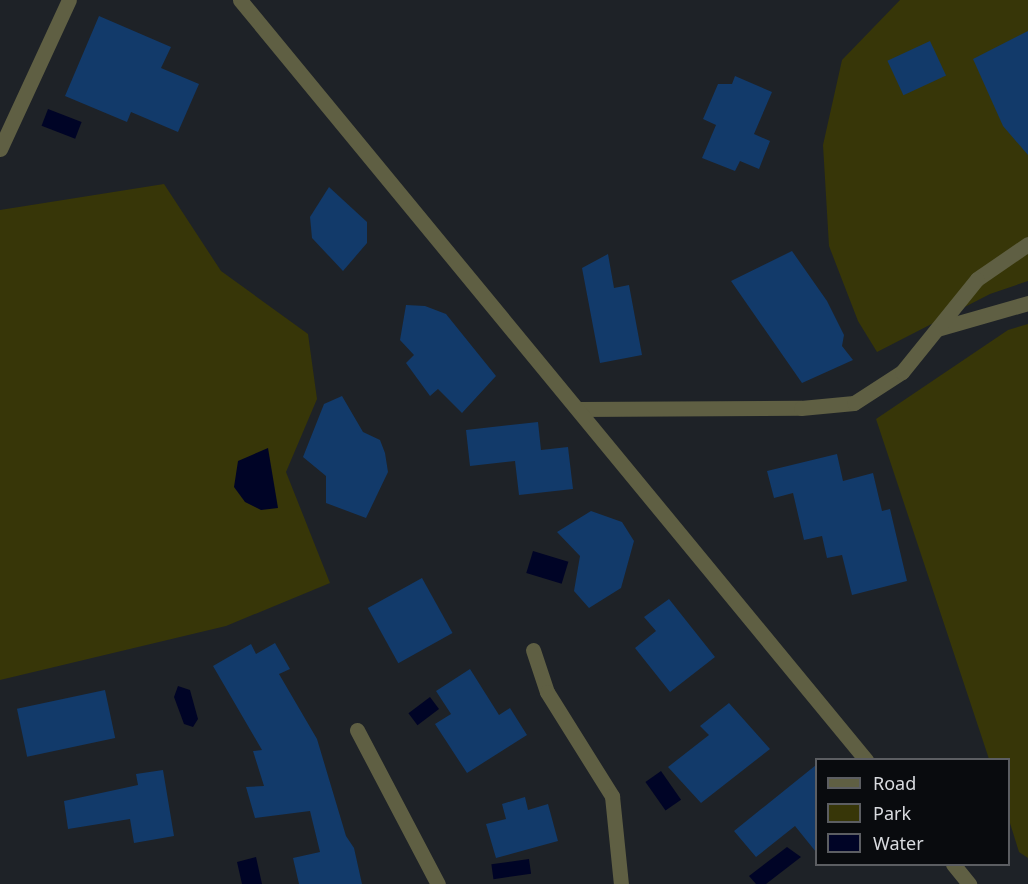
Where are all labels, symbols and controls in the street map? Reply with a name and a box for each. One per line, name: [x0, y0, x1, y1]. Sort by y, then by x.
legend: [815, 758, 1010, 866]
text: Road: [873, 771, 916, 795]
text: Park: [873, 801, 911, 825]
text: Water: [873, 831, 924, 855]

